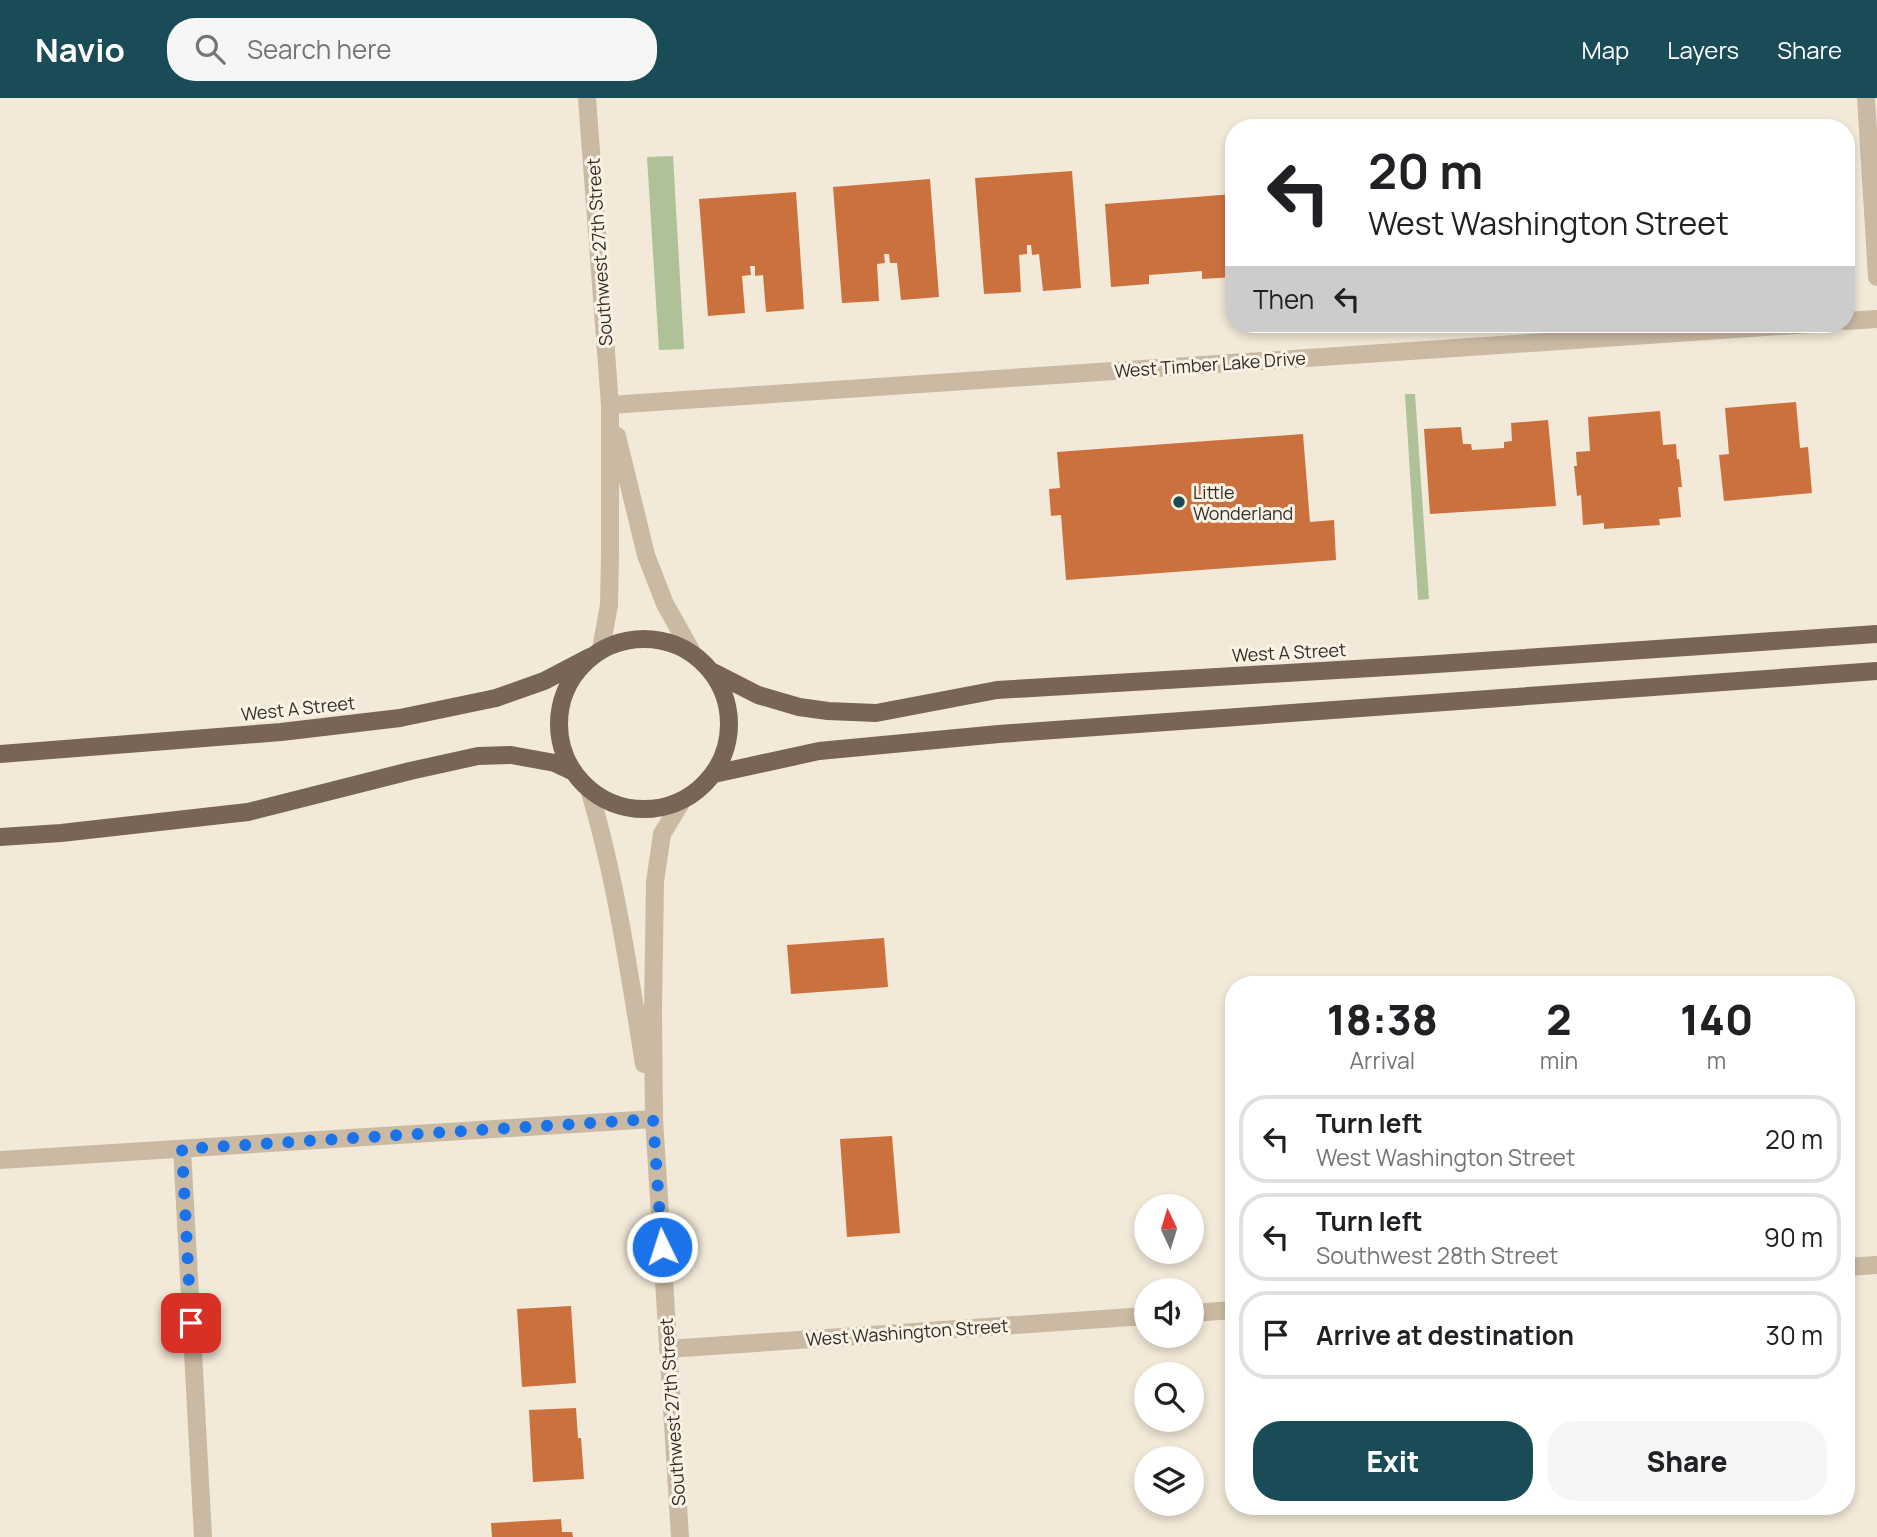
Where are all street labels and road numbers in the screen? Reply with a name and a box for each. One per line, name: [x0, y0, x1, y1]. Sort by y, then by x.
street label: Southwest 27th Street: [580, 157, 618, 347]
street label: West Timber Lake Drive: [1113, 345, 1307, 383]
street label: West A Street: [1231, 637, 1347, 667]
street label: West A Street: [240, 690, 356, 726]
street label: West Washington Street: [805, 1313, 1009, 1351]
street label: Southwest 27th Street: [653, 1317, 691, 1507]

